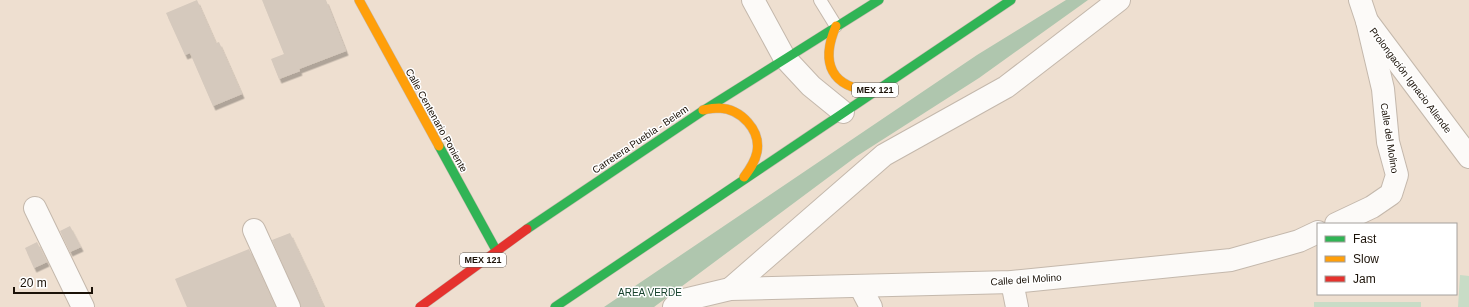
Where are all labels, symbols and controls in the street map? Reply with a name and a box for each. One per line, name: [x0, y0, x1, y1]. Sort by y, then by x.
street label: Prolongación Ignacio Allende: [1367, 25, 1454, 135]
street label: Calle Centenario Poniente: [403, 67, 470, 174]
road number: MEX 121: [852, 83, 898, 97]
street label: Calle del Molino: [1379, 102, 1401, 175]
street label: Carretera Puebla - Belem: [590, 103, 690, 176]
legend: [1317, 223, 1457, 295]
text: Fast: [1353, 232, 1377, 246]
text: Slow: [1353, 252, 1379, 266]
road number: MEX 121: [460, 253, 506, 267]
scale bar: [14, 269, 92, 295]
street label: Calle del Molino: [990, 272, 1062, 287]
text: Jam: [1353, 272, 1376, 286]
text: 20 m: [20, 276, 47, 290]
park label: AREA VERDE: [618, 287, 682, 298]

